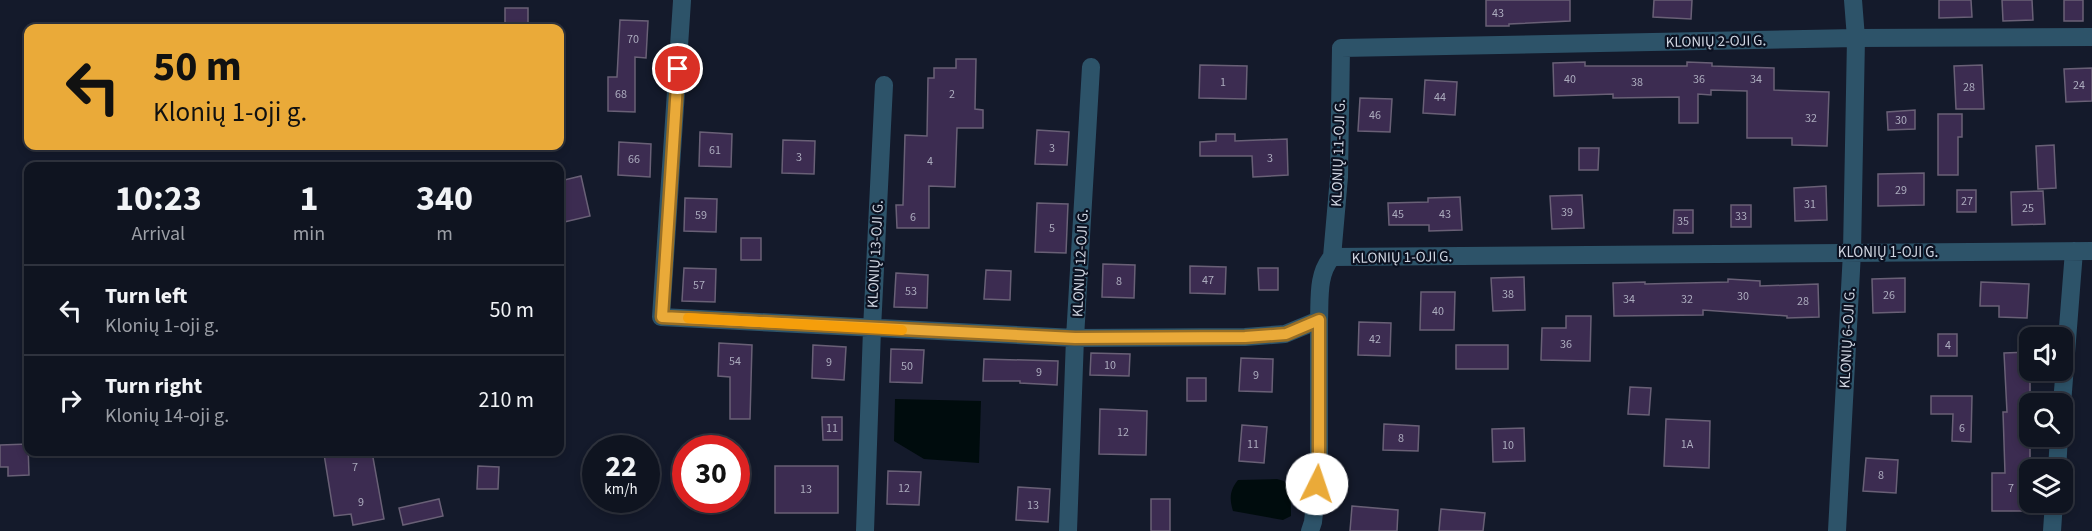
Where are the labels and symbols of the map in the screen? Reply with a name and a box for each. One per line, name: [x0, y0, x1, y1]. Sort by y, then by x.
house number: 43: [1492, 5, 1504, 22]
street label: KLONIŲ 2-OJI G.: [1666, 30, 1766, 53]
house number: 70: [627, 31, 639, 48]
pin: [652, 43, 703, 94]
house number: 40: [1564, 71, 1576, 88]
house number: 36: [1693, 71, 1705, 88]
house number: 34: [1750, 71, 1762, 88]
house number: 1: [1220, 74, 1226, 91]
house number: 38: [1631, 74, 1643, 91]
house number: 24: [2073, 77, 2085, 94]
house number: 28: [1963, 79, 1975, 96]
house number: 68: [615, 86, 627, 103]
house number: 2: [949, 86, 955, 103]
house number: 44: [1434, 89, 1446, 106]
street label: KLONIŲ 11-OJI G.: [1326, 99, 1351, 207]
house number: 46: [1369, 107, 1381, 124]
house number: 32: [1805, 110, 1817, 127]
house number: 30: [1895, 112, 1907, 129]
house number: 3: [1049, 140, 1055, 157]
house number: 61: [709, 142, 721, 159]
house number: 3: [796, 149, 802, 166]
house number: 3: [1267, 150, 1273, 167]
house number: 66: [628, 151, 640, 168]
house number: 4: [927, 153, 933, 170]
house number: 29: [1895, 182, 1907, 199]
house number: 27: [1961, 193, 1973, 210]
house number: 31: [1804, 196, 1816, 213]
street label: KLONIŲ 13-OJI G.: [862, 200, 889, 308]
house number: 25: [2022, 200, 2034, 217]
house number: 39: [1561, 204, 1573, 221]
house number: 45: [1392, 206, 1404, 223]
house number: 43: [1439, 206, 1451, 223]
house number: 59: [695, 207, 707, 224]
house number: 33: [1735, 208, 1747, 225]
house number: 6: [910, 209, 916, 226]
street label: KLONIŲ 12-OJI G.: [1067, 209, 1094, 317]
house number: 35: [1677, 213, 1689, 230]
house number: 5: [1049, 220, 1055, 237]
street label: KLONIŲ 1-OJI G.: [1838, 242, 1938, 263]
street label: KLONIŲ 1-OJI G.: [1352, 246, 1452, 269]
house number: 47: [1202, 272, 1214, 289]
house number: 8: [1116, 273, 1122, 290]
house number: 57: [693, 277, 705, 294]
house number: 53: [905, 283, 917, 300]
house number: 38: [1502, 286, 1514, 303]
street label: KLONIŲ 6-OJI G.: [1834, 287, 1861, 389]
house number: 26: [1883, 287, 1895, 304]
house number: 30: [1737, 288, 1749, 305]
house number: 34: [1623, 291, 1635, 308]
house number: 32: [1681, 291, 1693, 308]
house number: 28: [1797, 293, 1809, 310]
house number: 40: [1432, 303, 1444, 320]
house number: 42: [1369, 331, 1381, 348]
house number: 36: [1560, 336, 1572, 353]
house number: 4: [1945, 337, 1951, 354]
house number: 54: [729, 353, 741, 370]
house number: 9: [826, 354, 832, 371]
house number: 10: [1104, 357, 1116, 374]
house number: 50: [901, 358, 913, 375]
house number: 9: [1036, 364, 1042, 381]
house number: 9: [1253, 367, 1259, 384]
house number: 11: [826, 420, 838, 437]
house number: 6: [1959, 420, 1965, 437]
house number: 12: [1117, 424, 1129, 441]
house number: 8: [1398, 430, 1404, 447]
speed limit sign: 30: [672, 435, 750, 513]
house number: 11: [1247, 436, 1259, 453]
house number: 1A: [1681, 436, 1694, 453]
house number: 10: [1502, 437, 1514, 454]
position arrow: [1285, 452, 1349, 516]
house number: 7: [352, 459, 358, 476]
house number: 8: [1878, 467, 1884, 484]
house number: 12: [898, 480, 910, 497]
house number: 7: [2008, 480, 2014, 497]
house number: 13: [800, 481, 812, 498]
house number: 9: [358, 494, 364, 511]
house number: 13: [1027, 497, 1039, 514]

